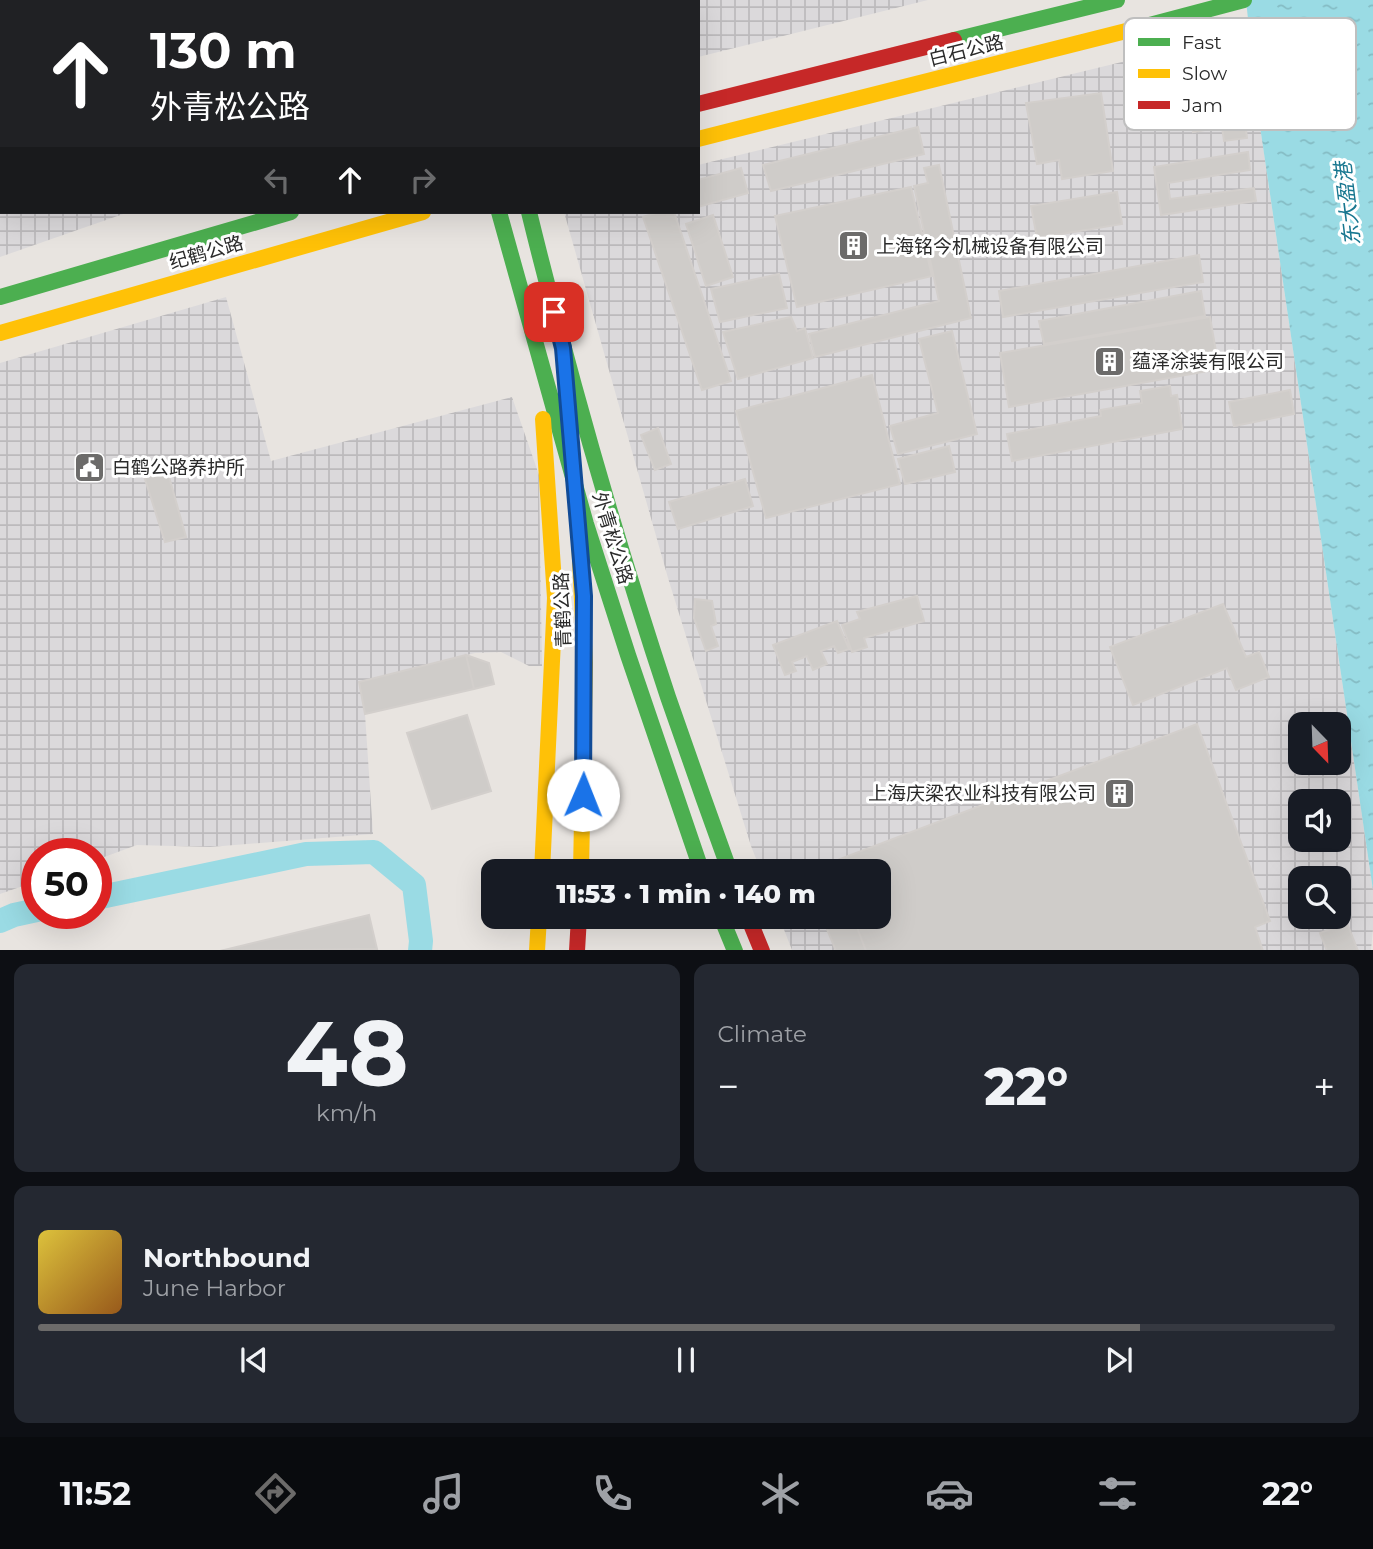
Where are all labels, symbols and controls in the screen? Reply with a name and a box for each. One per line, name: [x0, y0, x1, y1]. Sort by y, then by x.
legend: [1124, 18, 1356, 130]
text: 130 m: [150, 21, 297, 80]
icon: ahead: [35, 28, 126, 119]
street label: 白石公路: [926, 30, 1006, 71]
text: Fast: [1182, 31, 1222, 54]
text: Slow: [1182, 62, 1227, 85]
text: 外青松公路: [150, 87, 310, 126]
text: Jam: [1181, 94, 1223, 117]
water label: 东大盈港: [1330, 158, 1365, 247]
icon: left: [258, 161, 296, 199]
icon: ahead: [331, 161, 369, 199]
icon: right: [404, 161, 442, 199]
building icon: 上海铭今机械设备有限公司: [836, 229, 870, 263]
street label: 纪鹤公路: [166, 231, 246, 274]
place label: 上海铭今机械设备有限公司: [876, 235, 1104, 258]
pin: [524, 282, 584, 342]
icon: arrive: [535, 293, 573, 331]
building icon: 蕴泽涂装有限公司: [1092, 344, 1126, 378]
place label: 蕴泽涂装有限公司: [1132, 350, 1284, 373]
public building icon: 白鹤公路养护所: [72, 450, 106, 484]
place label: 白鹤公路养护所: [112, 456, 245, 479]
street label: 外青松公路: [588, 489, 637, 587]
street label: 青鹤公路: [550, 572, 575, 648]
north arrow: [1288, 712, 1351, 775]
map controls: [1288, 712, 1351, 929]
position arrow: [546, 758, 620, 832]
building icon: 上海庆梁农业科技有限公司: [1102, 776, 1136, 810]
place label: 上海庆梁农业科技有限公司: [868, 782, 1096, 805]
button: sound: [1288, 789, 1351, 852]
speed limit sign: 50: [21, 838, 112, 929]
button: search: [1288, 866, 1351, 929]
text: 11:53 · 1 min · 140 m: [556, 878, 816, 910]
text: 48: [285, 998, 409, 1109]
text: Climate: [718, 1020, 807, 1048]
text: 22°: [984, 1055, 1068, 1118]
text: −: [718, 1063, 739, 1110]
text: +: [1313, 1063, 1335, 1110]
text: km/h: [316, 1099, 377, 1127]
text: Northbound: [143, 1242, 311, 1274]
text: June Harbor: [143, 1274, 286, 1302]
icon: previous: [235, 1341, 273, 1379]
icon: pause: [667, 1341, 705, 1379]
icon: next: [1100, 1341, 1138, 1379]
icon: directions: [251, 1469, 300, 1518]
icon: music: [419, 1469, 468, 1518]
icon: phone: [588, 1469, 637, 1518]
icon: climate: [756, 1469, 805, 1518]
icon: car: [925, 1469, 974, 1518]
icon: filters: [1093, 1469, 1142, 1518]
text: 11:52: [60, 1474, 131, 1513]
text: 22°: [1262, 1474, 1313, 1513]

